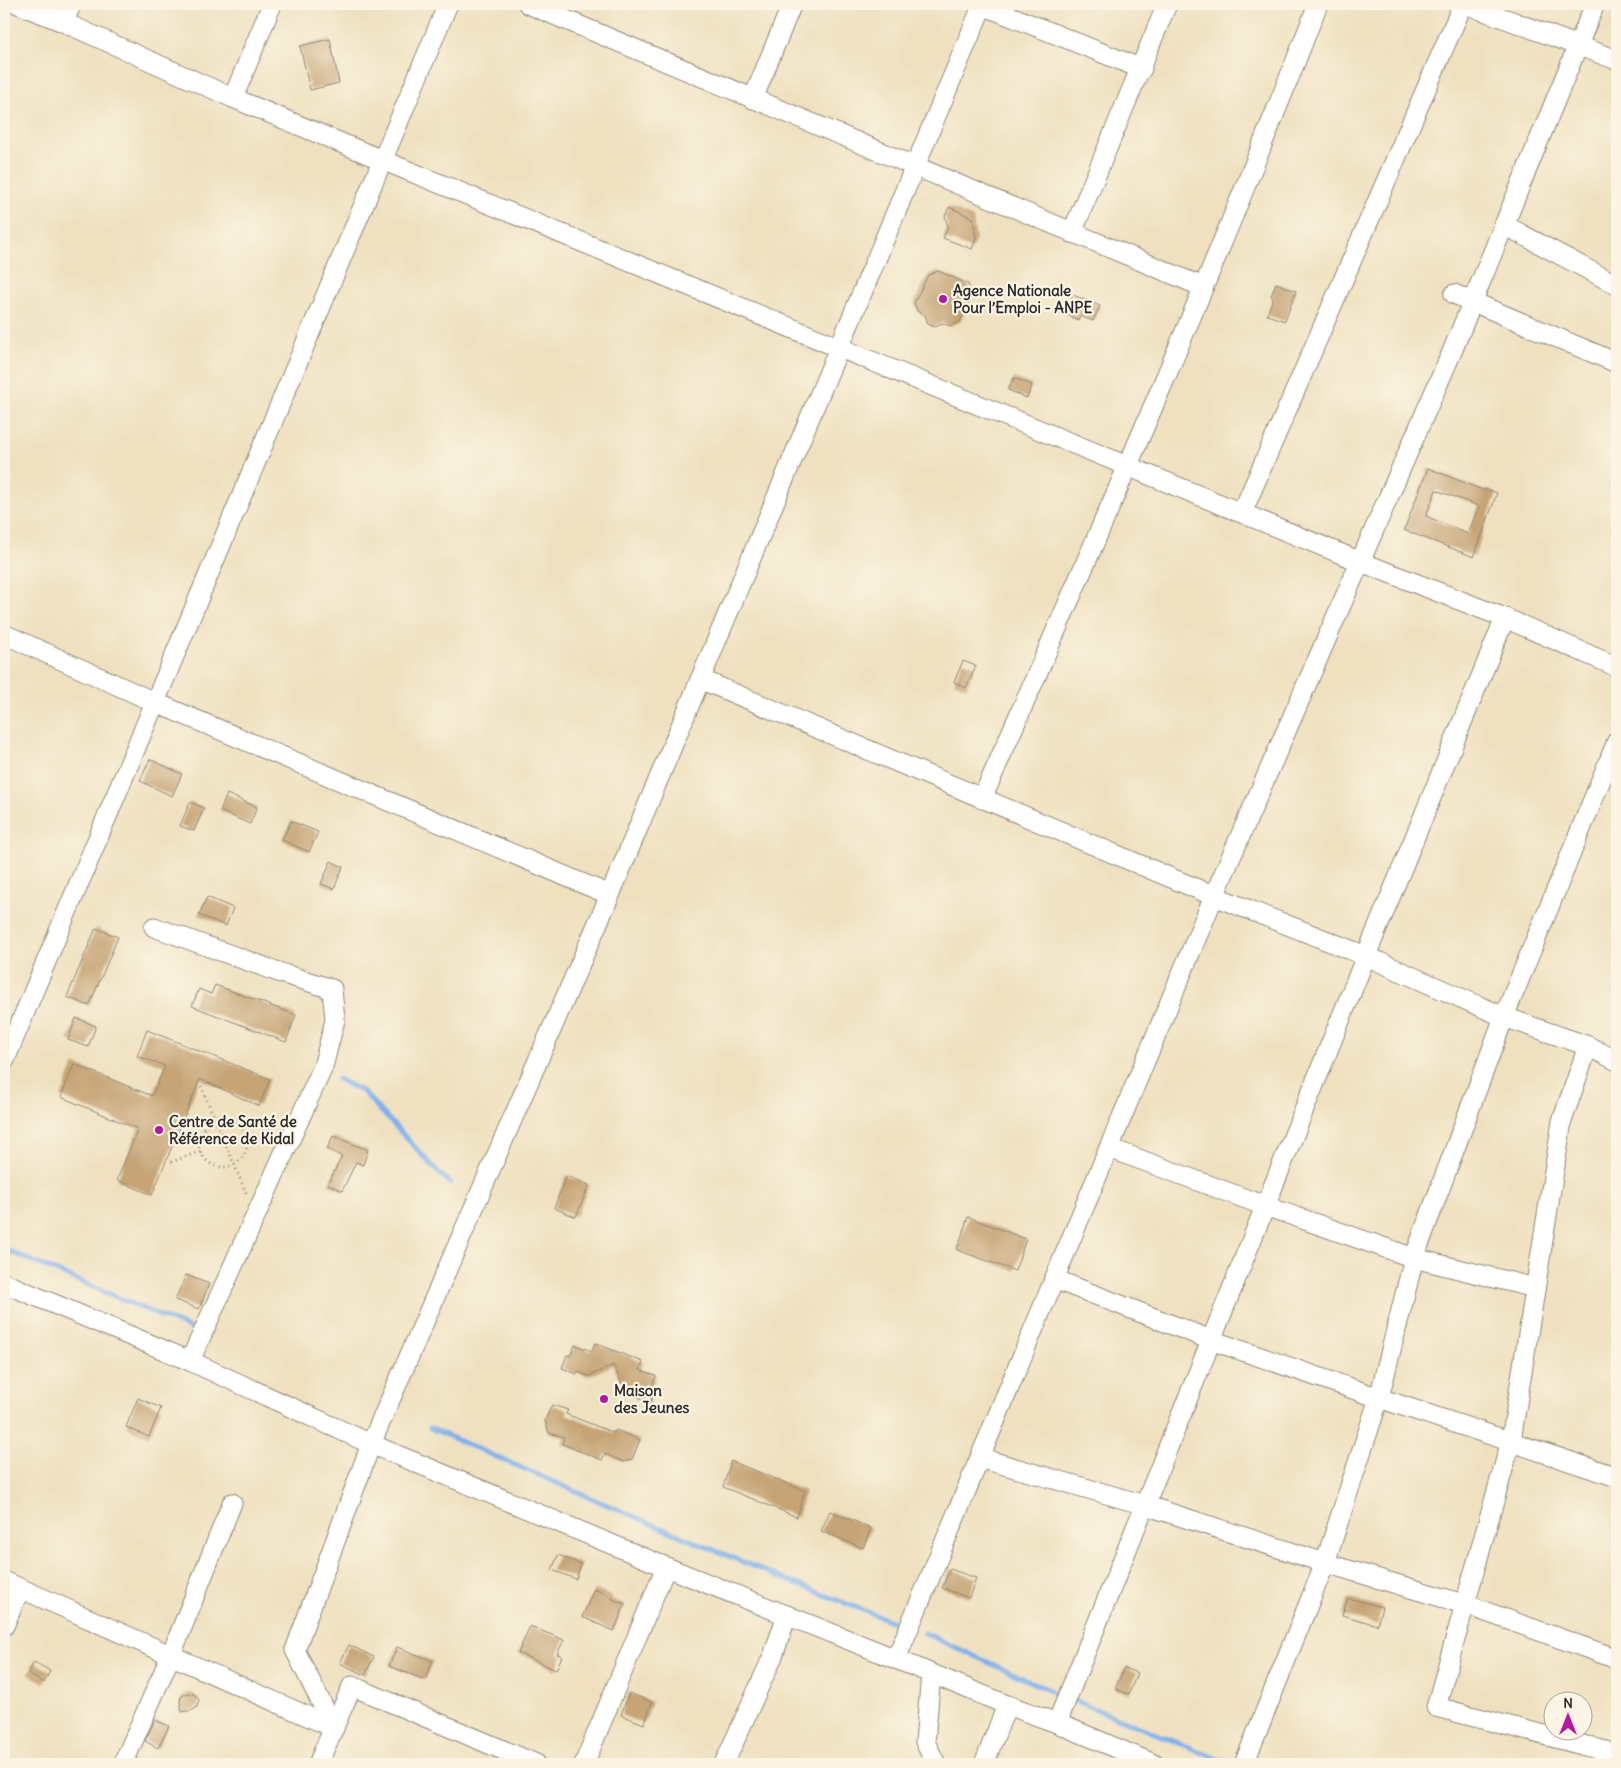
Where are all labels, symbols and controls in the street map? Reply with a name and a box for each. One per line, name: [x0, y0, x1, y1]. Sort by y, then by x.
place label: Agence Nationale Pour l’Emploi - ANPE: [953, 281, 1092, 318]
marker: Agence Nationale Pour l’Emploi - ANPE: [937, 293, 949, 305]
place label: Centre de Santé de Référence de Kidal: [169, 1112, 297, 1148]
marker: Centre de Santé de Référence de Kidal: [153, 1124, 165, 1136]
place label: Maison des Jeunes: [614, 1381, 689, 1417]
marker: Maison des Jeunes: [598, 1393, 610, 1405]
north arrow: [1544, 1690, 1594, 1740]
text: N: [1563, 1694, 1573, 1712]

